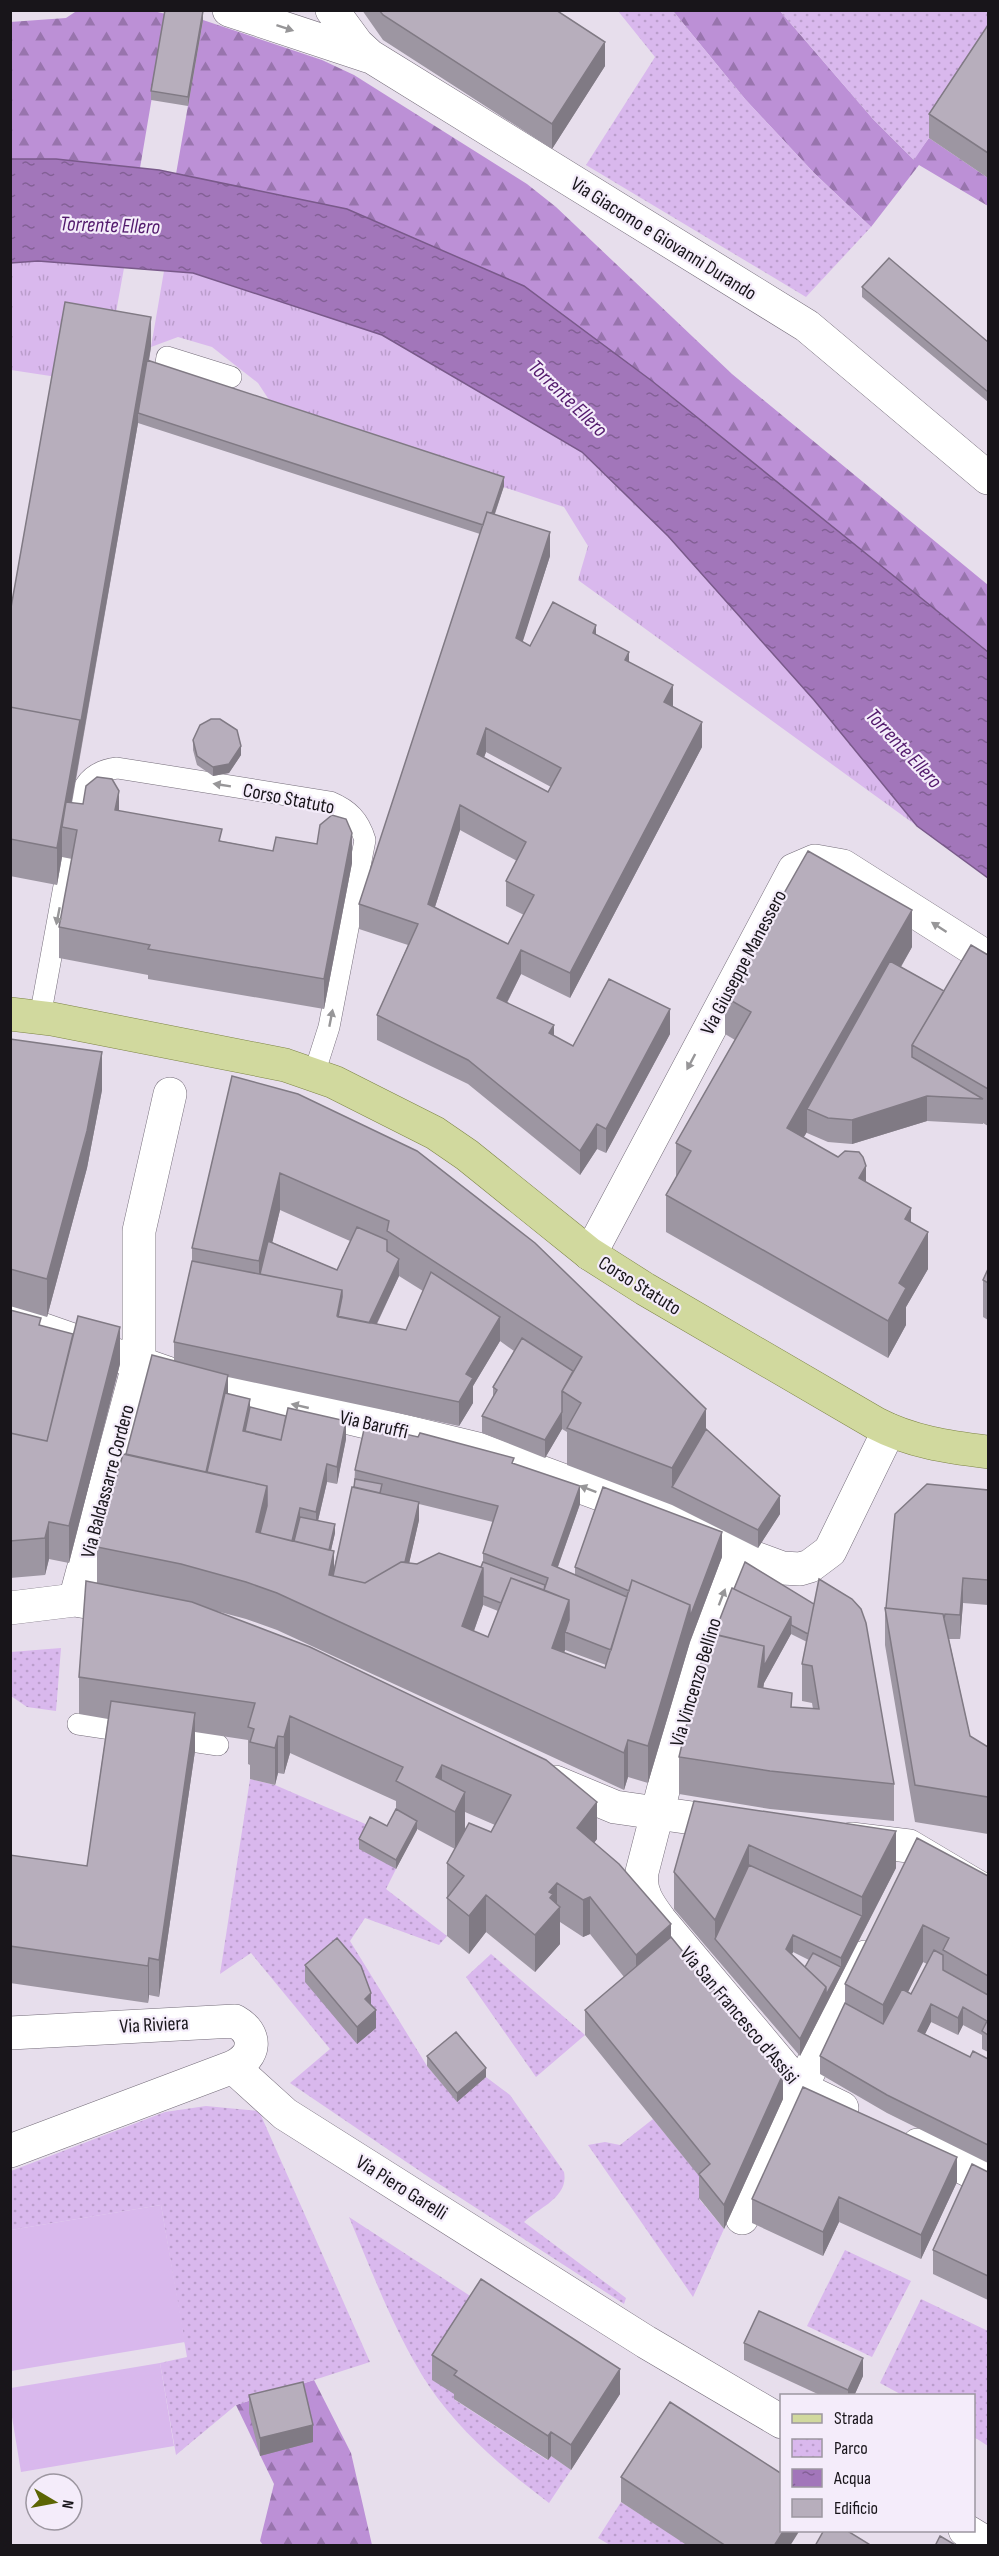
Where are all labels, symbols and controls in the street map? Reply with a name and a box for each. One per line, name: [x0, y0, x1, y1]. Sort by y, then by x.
one-way arrow: [276, 24, 294, 33]
street label: Via Giacomo e Giovanni Durando: [566, 172, 761, 306]
water label: Torrente Ellero: [60, 211, 161, 240]
water label: Torrente Ellero: [523, 355, 613, 442]
water label: Torrente Ellero: [860, 703, 947, 794]
street label: Corso Statuto: [241, 778, 337, 820]
one-way arrow: [213, 781, 232, 790]
street label: Via Giuseppe Manessero: [696, 886, 792, 1039]
one-way arrow: [53, 907, 62, 926]
one-way arrow: [931, 921, 948, 932]
one-way arrow: [327, 1008, 336, 1027]
one-way arrow: [686, 1054, 696, 1071]
street label: Corso Statuto: [594, 1251, 685, 1321]
one-way arrow: [291, 1401, 310, 1411]
street label: Via Baldassarre Cordero: [76, 1402, 140, 1560]
street label: Via Baruffi: [337, 1405, 410, 1444]
one-way arrow: [579, 1483, 597, 1493]
one-way arrow: [717, 1588, 727, 1606]
street label: Via Vincenzo Bellino: [665, 1615, 727, 1749]
street label: Via San Francesco d'Assisi: [675, 1942, 804, 2089]
street label: Via Riviera: [119, 2011, 189, 2039]
street label: Via Piero Garelli: [351, 2150, 452, 2225]
legend: [780, 2394, 975, 2532]
text: Strada: [834, 2408, 874, 2429]
text: Parco: [834, 2438, 868, 2459]
text: Acqua: [833, 2468, 871, 2489]
north arrow: [24, 2472, 84, 2532]
text: N: [57, 2498, 77, 2510]
text: Edificio: [834, 2498, 878, 2519]

